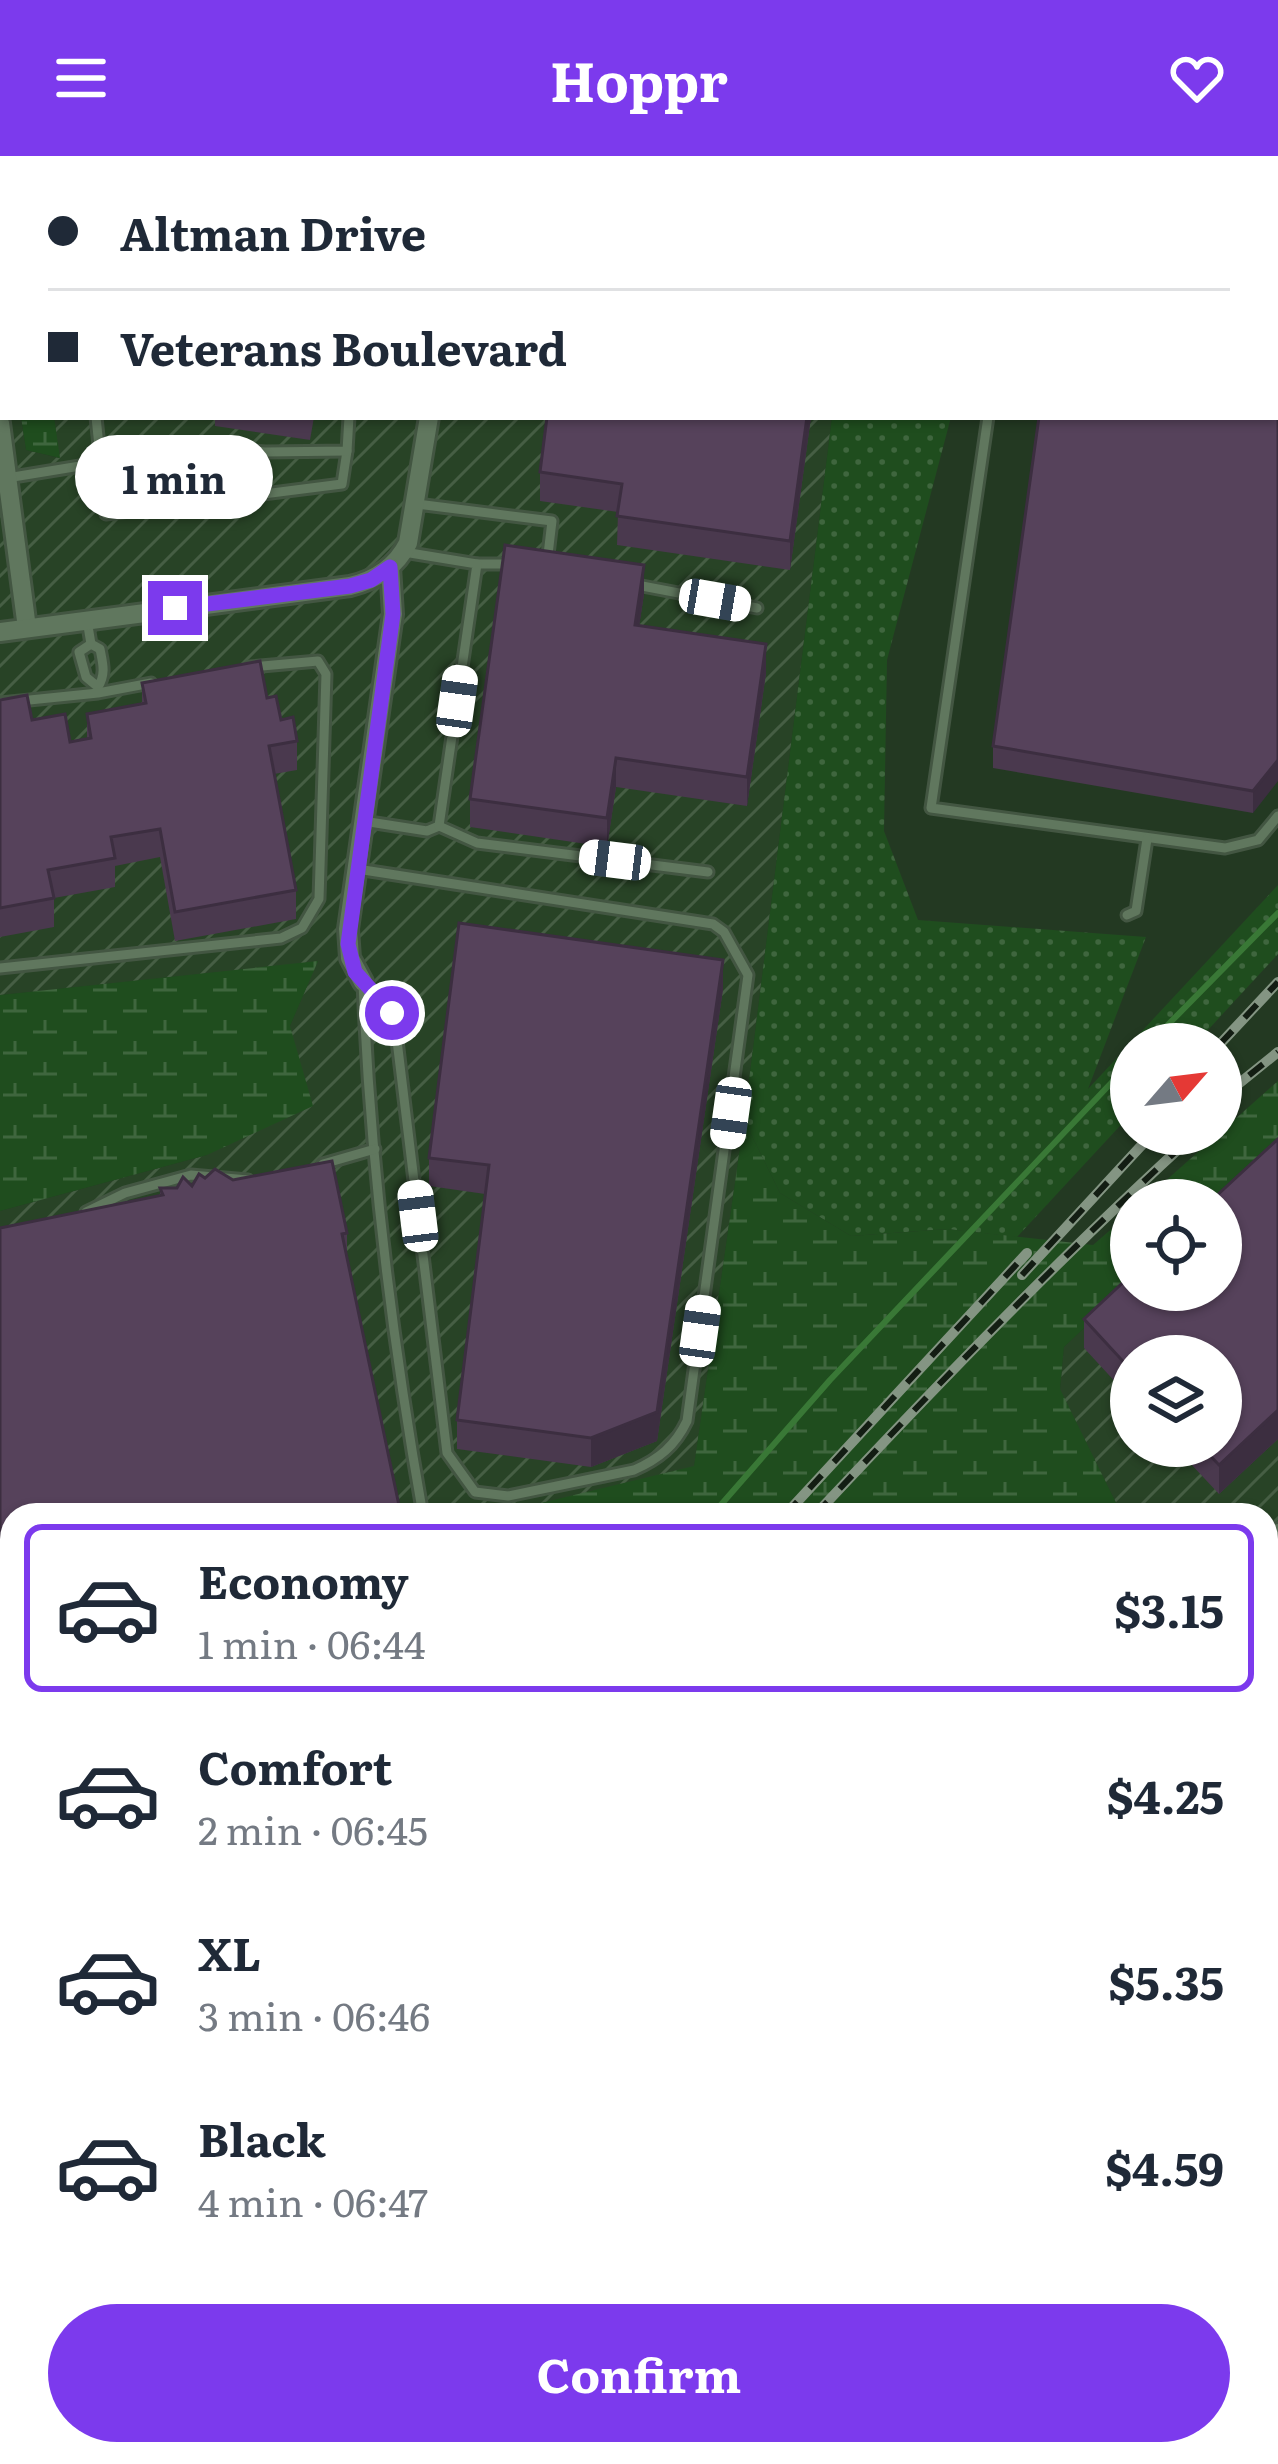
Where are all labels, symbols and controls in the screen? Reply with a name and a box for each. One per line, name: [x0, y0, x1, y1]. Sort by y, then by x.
text: Hoppr: [550, 38, 728, 119]
icon: menu: [48, 45, 114, 111]
icon: heart: [1164, 45, 1230, 111]
text: Altman Drive: [120, 198, 426, 265]
text: Veterans Boulevard: [120, 313, 567, 380]
callout: 1 min: [76, 434, 274, 518]
text: 1 min: [122, 448, 226, 506]
car: [676, 576, 754, 624]
route end: [148, 581, 202, 635]
car: [434, 663, 480, 739]
car: [577, 838, 653, 882]
route start: [365, 986, 419, 1040]
north arrow: [1110, 1023, 1242, 1155]
map controls: [1110, 1023, 1242, 1467]
car: [708, 1075, 754, 1151]
car: [396, 1178, 440, 1254]
button: locate: [1110, 1179, 1242, 1311]
car: [677, 1293, 723, 1369]
button: layers: [1110, 1335, 1242, 1467]
text: Economy: [198, 1546, 409, 1613]
icon: car: [54, 1554, 162, 1662]
text: $3.15: [1114, 1575, 1224, 1642]
text: 1 min · 06:44: [198, 1613, 426, 1671]
text: Comfort: [198, 1732, 392, 1799]
icon: car: [54, 1740, 162, 1848]
text: $4.25: [1107, 1761, 1224, 1828]
text: 2 min · 06:45: [198, 1799, 428, 1857]
text: XL: [198, 1918, 261, 1985]
icon: car: [54, 1926, 162, 2034]
text: $5.35: [1109, 1947, 1224, 2014]
text: 3 min · 06:46: [198, 1985, 430, 2043]
text: Black: [198, 2104, 326, 2171]
icon: car: [54, 2112, 162, 2220]
text: $4.59: [1105, 2133, 1224, 2200]
text: 4 min · 06:47: [198, 2171, 428, 2229]
button: Confirm: [48, 2304, 1230, 2442]

